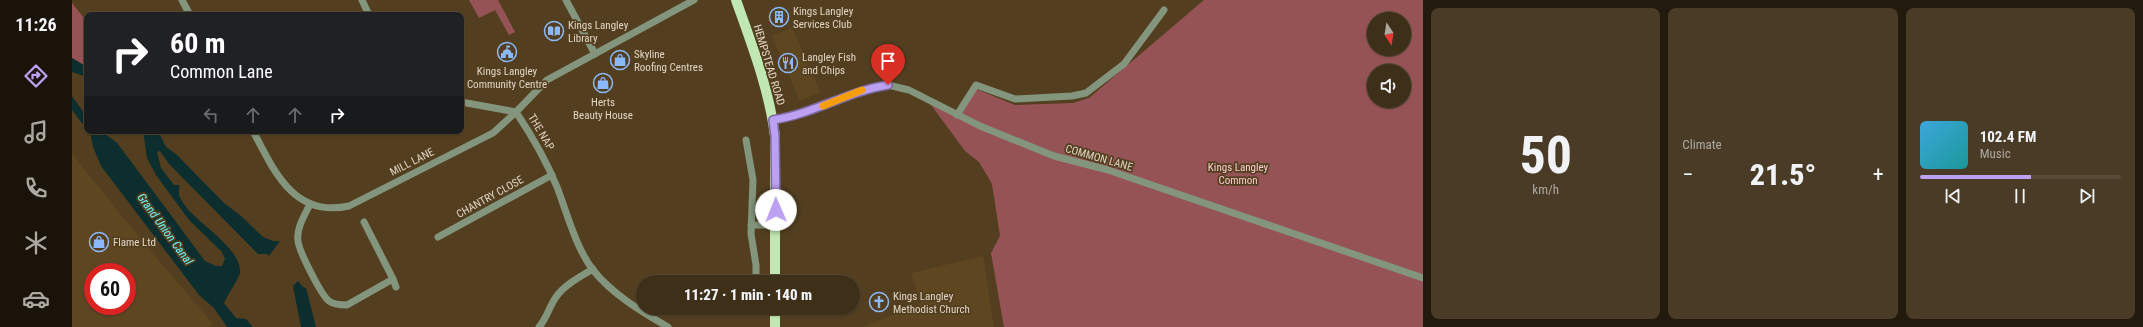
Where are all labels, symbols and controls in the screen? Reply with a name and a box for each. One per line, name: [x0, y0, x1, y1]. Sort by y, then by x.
place label: Kings Langley Services Club: [793, 5, 854, 31]
building icon: Kings Langley Services Club: [768, 6, 790, 28]
north arrow: [1367, 12, 1411, 56]
map controls: [1367, 12, 1411, 108]
text: 11:26: [15, 14, 57, 35]
place label: Kings Langley Library: [568, 19, 629, 45]
library icon: Kings Langley Library: [543, 20, 565, 42]
street label: HEMPSTEAD ROAD: [751, 23, 787, 107]
text: 60 m: [170, 27, 226, 60]
icon: right: [104, 28, 156, 80]
public building icon: Kings Langley Community Centre: [496, 41, 518, 63]
pin: [871, 44, 905, 85]
place label: Skyline Roofing Centres: [634, 48, 703, 74]
shop icon: Skyline Roofing Centres: [609, 49, 631, 71]
icon: arrive: [877, 50, 899, 72]
place label: Langley Fish and Chips: [802, 51, 856, 77]
restaurant icon: Langley Fish and Chips: [777, 52, 799, 74]
text: Common Lane: [170, 61, 273, 82]
icon: directions: [22, 62, 50, 90]
button: sound: [1367, 64, 1411, 108]
place label: Kings Langley Community Centre: [467, 65, 547, 91]
shop icon: Herts Beauty House: [592, 72, 614, 94]
place label: Herts Beauty House: [573, 96, 633, 122]
icon: left: [200, 104, 222, 126]
icon: ahead: [242, 104, 264, 126]
icon: ahead: [284, 104, 306, 126]
icon: right: [326, 104, 348, 126]
street label: THE NAP: [525, 112, 557, 152]
icon: music: [22, 118, 50, 146]
text: 50: [1519, 125, 1572, 186]
text: 102.4 FM: [1980, 128, 2036, 146]
text: Climate: [1682, 137, 1722, 152]
street label: COMMON LANE: [1064, 142, 1135, 174]
street label: MILL LANE: [388, 145, 437, 179]
text: Music: [1980, 146, 2011, 161]
text: 21.5°: [1750, 157, 1816, 192]
park label: Kings Langley Common: [1208, 161, 1269, 187]
text: −: [1682, 162, 1693, 187]
text: +: [1873, 162, 1884, 187]
street label: CHANTRY CLOSE: [454, 173, 526, 221]
icon: phone: [22, 174, 50, 202]
text: km/h: [1532, 182, 1559, 197]
icon: previous: [1942, 185, 1964, 207]
icon: pause: [2009, 185, 2031, 207]
icon: next: [2076, 185, 2098, 207]
position arrow: [755, 189, 797, 231]
water label: Grand Union Canal: [134, 190, 196, 268]
icon: climate: [22, 229, 50, 257]
shop icon: Flame Ltd: [88, 231, 110, 253]
place label: Flame Ltd: [113, 236, 156, 249]
speed limit sign: 60: [84, 263, 136, 315]
icon: car: [22, 285, 50, 313]
text: 11:27 · 1 min · 140 m: [684, 286, 812, 304]
place label: Kings Langley Methodist Church: [893, 290, 970, 316]
church icon: Kings Langley Methodist Church: [868, 291, 890, 313]

